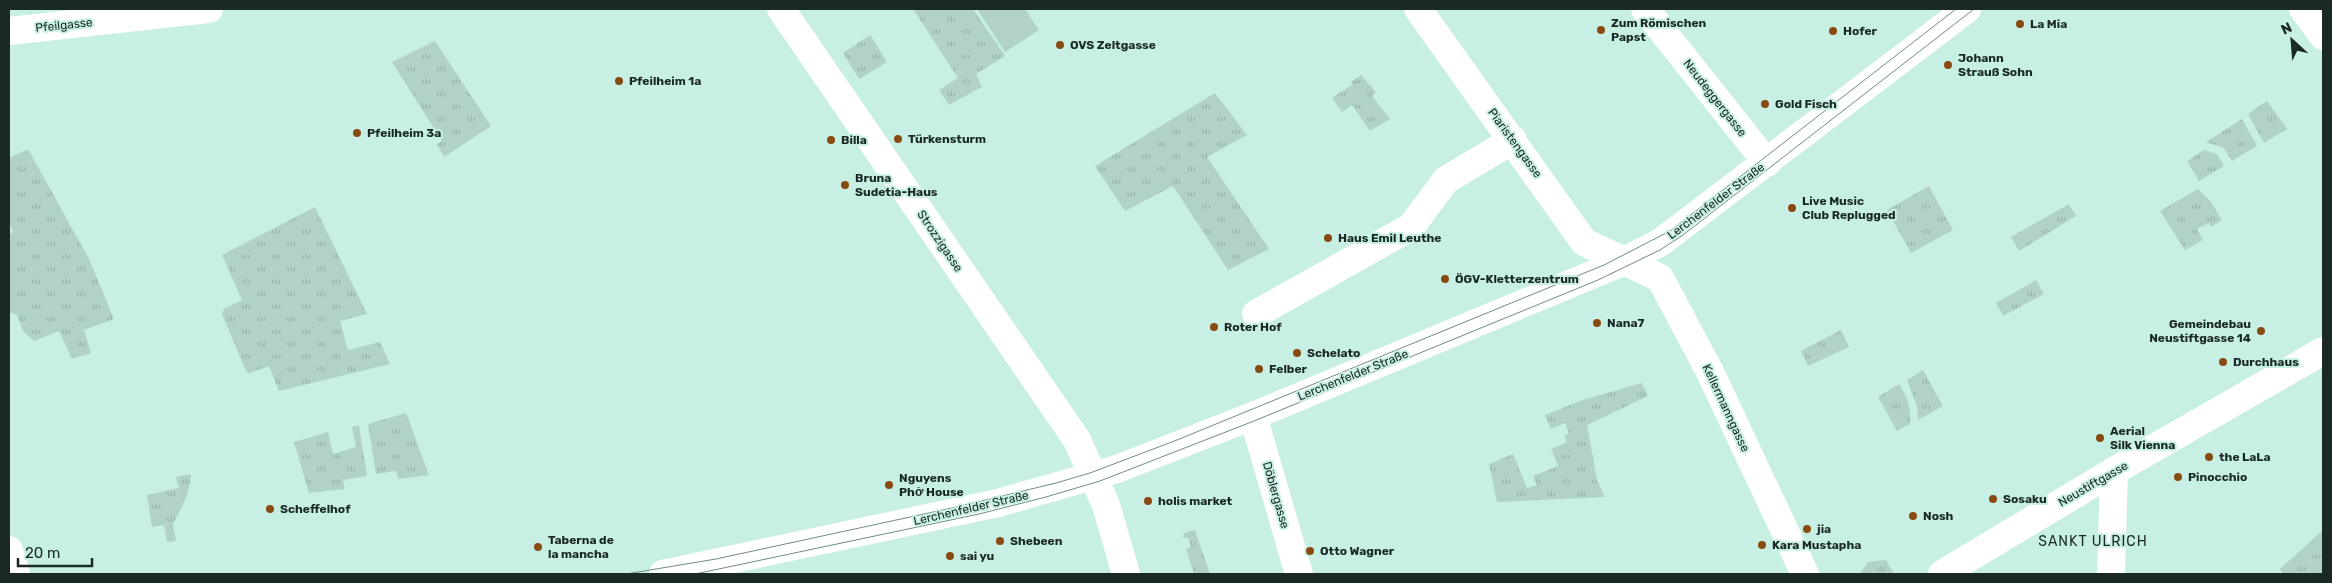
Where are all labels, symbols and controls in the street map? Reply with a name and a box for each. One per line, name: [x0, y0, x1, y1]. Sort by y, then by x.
street label: Pfeilgasse: [35, 15, 94, 35]
north arrow: [2267, 15, 2317, 65]
place label: Zum Römischen Papst: [1611, 16, 1707, 44]
place label: La Mia: [2030, 17, 2067, 31]
marker: La Mia: [2014, 18, 2026, 30]
text: N: [2278, 19, 2295, 39]
marker: Zum Römischen Papst: [1595, 24, 1607, 36]
place label: Hofer: [1843, 24, 1878, 38]
marker: Hofer: [1827, 25, 1839, 37]
place label: OVS Zeltgasse: [1070, 38, 1156, 52]
marker: OVS Zeltgasse: [1054, 39, 1066, 51]
place label: Johann Strauß Sohn: [1958, 51, 2033, 79]
street label: Neudeggergasse: [1680, 57, 1750, 140]
marker: Johann Strauß Sohn: [1942, 59, 1954, 71]
place label: Pfeilheim 1a: [629, 74, 701, 88]
marker: Pfeilheim 1a: [613, 75, 625, 87]
place label: Gold Fisch: [1775, 97, 1837, 111]
marker: Gold Fisch: [1759, 98, 1771, 110]
street label: Piaristengasse: [1485, 106, 1545, 181]
place label: Pfeilheim 3a: [367, 126, 441, 140]
marker: Pfeilheim 3a: [351, 127, 363, 139]
place label: Türkensturm: [908, 132, 986, 146]
place label: Billa: [841, 133, 867, 147]
marker: Türkensturm: [892, 133, 904, 145]
marker: Billa: [825, 134, 837, 146]
street label: Lerchenfelder Straße: [1665, 160, 1768, 242]
place label: Bruna Sudetia-Haus: [855, 171, 938, 199]
marker: Bruna Sudetia-Haus: [839, 179, 851, 191]
place label: Live Music Club Replugged: [1802, 194, 1896, 222]
marker: Live Music Club Replugged: [1786, 202, 1798, 214]
street label: Strozzigasse: [914, 208, 966, 275]
place label: Haus Emil Leuthe: [1338, 231, 1441, 245]
marker: Haus Emil Leuthe: [1322, 232, 1334, 244]
place label: ÖGV-Kletterzentrum: [1455, 272, 1579, 286]
marker: ÖGV-Kletterzentrum: [1439, 273, 1451, 285]
place label: Nana7: [1607, 316, 1645, 330]
marker: Nana7: [1591, 317, 1603, 329]
place label: Gemeindebau Neustiftgasse 14: [2149, 317, 2251, 345]
place label: Roter Hof: [1224, 320, 1282, 334]
marker: Roter Hof: [1208, 321, 1220, 333]
marker: Gemeindebau Neustiftgasse 14: [2255, 325, 2267, 337]
street label: Lerchenfelder Straße: [1296, 346, 1411, 404]
place label: Schelato: [1307, 346, 1360, 360]
marker: Schelato: [1291, 347, 1303, 359]
place label: Durchhaus: [2233, 355, 2299, 369]
marker: Durchhaus: [2217, 356, 2229, 368]
place label: Felber: [1269, 362, 1308, 376]
street label: Kellermanngasse: [1700, 362, 1753, 454]
marker: Felber: [1253, 363, 1265, 375]
place label: Aerial Silk Vienna: [2110, 424, 2175, 452]
marker: Aerial Silk Vienna: [2094, 432, 2106, 444]
place label: the LaLa: [2219, 450, 2271, 464]
marker: the LaLa: [2203, 451, 2215, 463]
street label: Neustiftgasse: [2056, 458, 2131, 510]
street label: Döblergasse: [1260, 460, 1292, 530]
place label: Pinocchio: [2188, 470, 2247, 484]
place label: Nguyens Phở House: [899, 471, 964, 499]
marker: Pinocchio: [2172, 471, 2184, 483]
marker: Nguyens Phở House: [883, 479, 895, 491]
street label: Lerchenfelder Straße: [912, 488, 1030, 528]
place label: Sosaku: [2003, 492, 2047, 506]
marker: Sosaku: [1987, 493, 1999, 505]
place label: holis market: [1158, 494, 1233, 508]
marker: holis market: [1142, 495, 1154, 507]
place label: Scheffelhof: [280, 502, 351, 516]
marker: Scheffelhof: [264, 503, 276, 515]
place label: Nosh: [1923, 509, 1954, 523]
marker: Nosh: [1907, 510, 1919, 522]
place label: jia: [1816, 522, 1831, 536]
marker: jia: [1801, 523, 1813, 535]
place label: Taberna de la mancha: [548, 533, 614, 561]
district label: SANKT ULRICH: [2038, 533, 2148, 550]
place label: Shebeen: [1010, 534, 1063, 548]
marker: Shebeen: [994, 535, 1006, 547]
scale bar: [18, 536, 91, 568]
place label: Kara Mustapha: [1772, 538, 1861, 552]
marker: Kara Mustapha: [1756, 539, 1768, 551]
marker: Taberna de la mancha: [532, 541, 544, 553]
text: 20 m: [25, 544, 60, 562]
place label: Otto Wagner: [1320, 544, 1395, 558]
marker: Otto Wagner: [1304, 545, 1316, 557]
place label: sai yu: [960, 549, 994, 563]
marker: sai yu: [944, 550, 956, 562]

